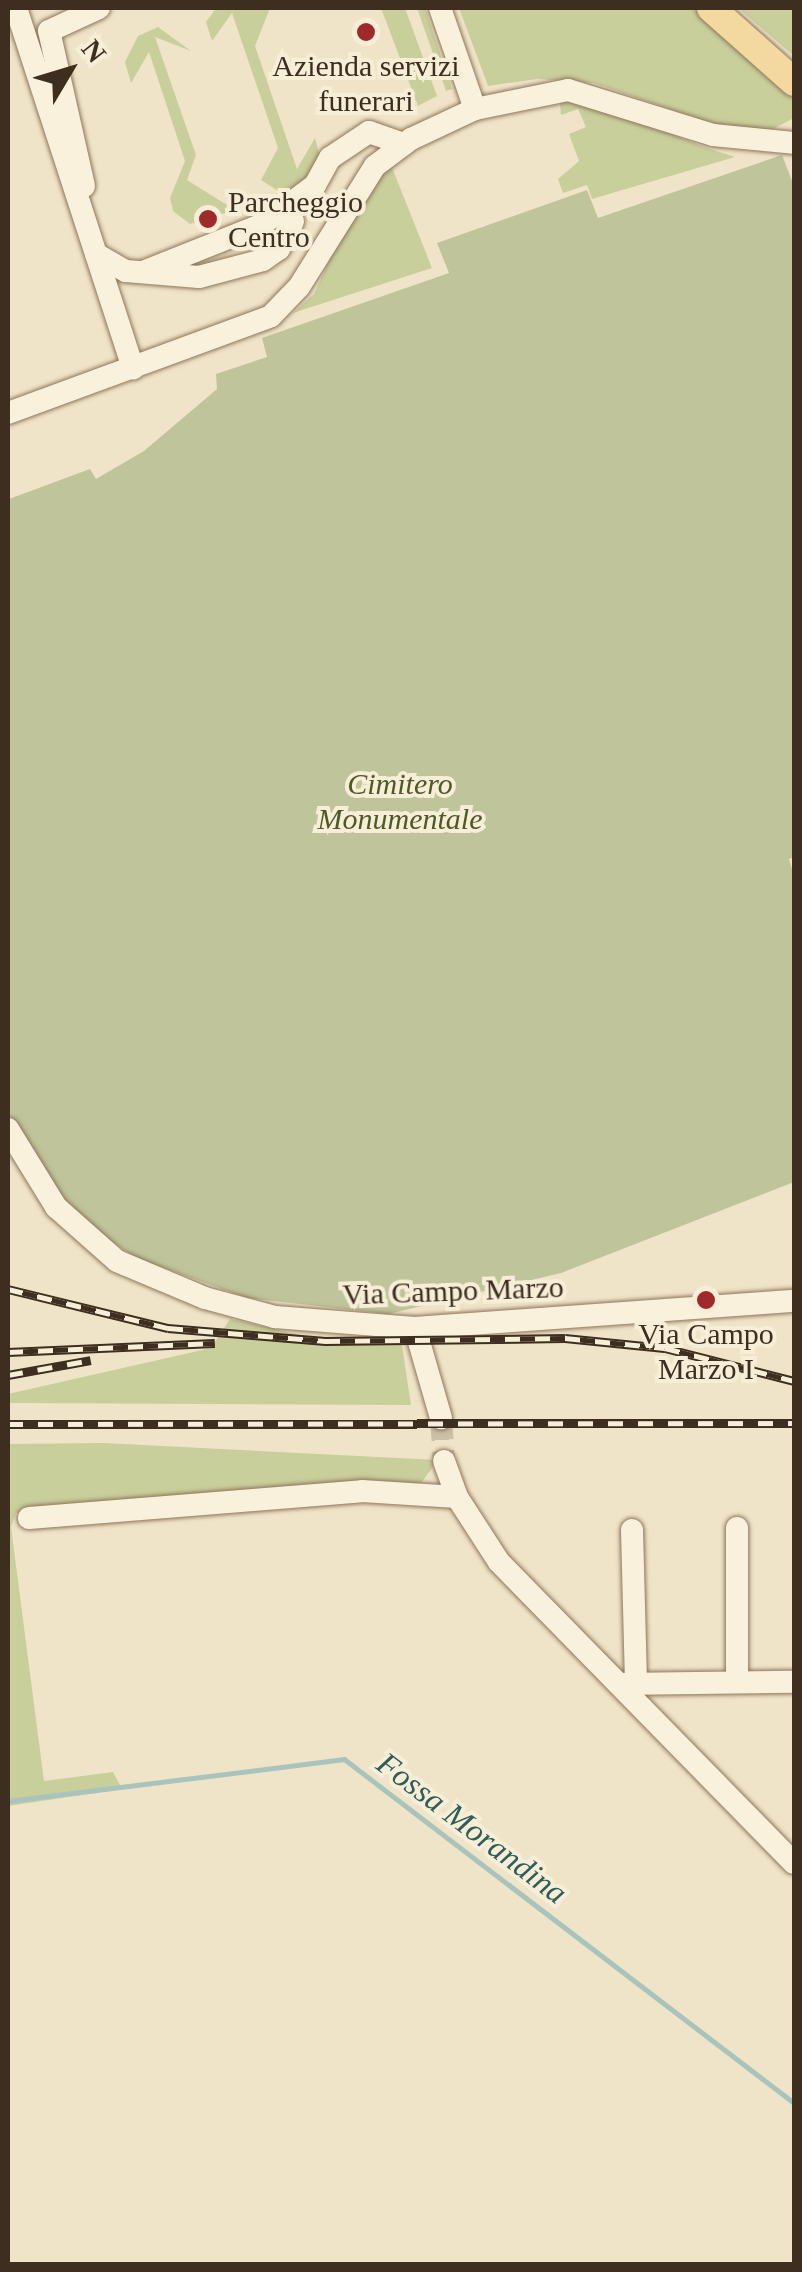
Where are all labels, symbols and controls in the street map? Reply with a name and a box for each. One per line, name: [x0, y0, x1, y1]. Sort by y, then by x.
north arrow: [20, 20, 120, 120]
marker: Azienda servizi funerari: [355, 21, 377, 43]
text: N: [76, 34, 112, 69]
place label: Azienda servizi funerari: [272, 48, 460, 118]
place label: Parcheggio Centro: [228, 184, 363, 254]
marker: Parcheggio Centro: [197, 208, 219, 230]
park label: Cimitero Monumentale: [318, 766, 482, 836]
street label: Via Campo Marzo: [342, 1269, 564, 1313]
marker: Via Campo Marzo I: [695, 1289, 717, 1311]
place label: Via Campo Marzo I: [638, 1316, 774, 1386]
water label: Fossa Morandina: [369, 1744, 575, 1912]

